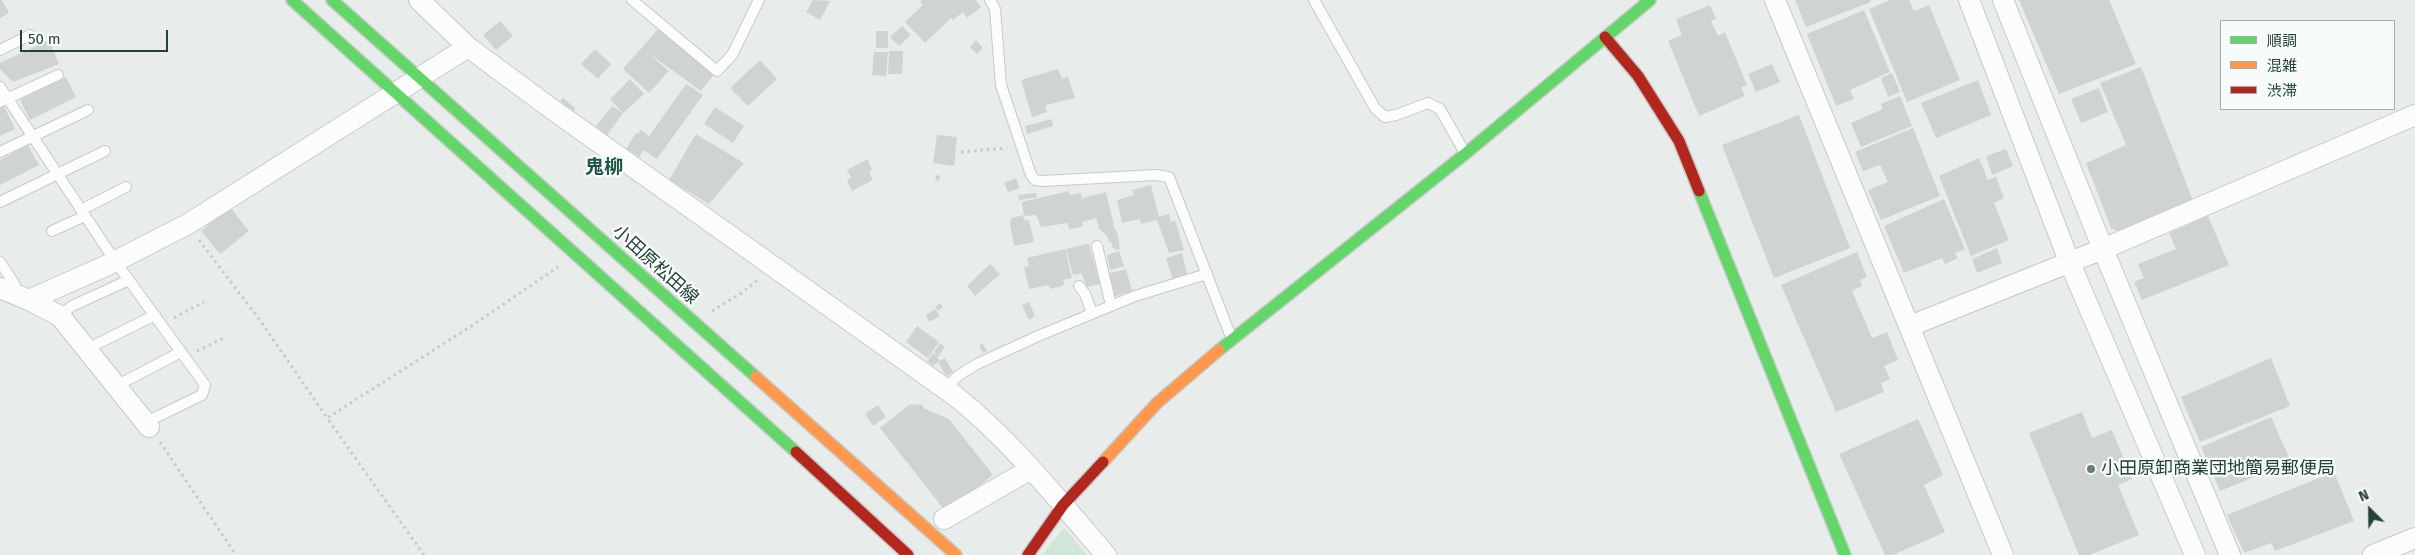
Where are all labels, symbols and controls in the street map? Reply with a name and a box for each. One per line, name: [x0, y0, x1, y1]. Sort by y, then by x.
scale bar: [22, 20, 170, 52]
legend: [2220, 20, 2395, 110]
text: 50 m: [28, 30, 61, 48]
text: 順調: [2267, 32, 2297, 50]
text: 混雑: [2267, 57, 2297, 75]
text: 渋滞: [2267, 82, 2297, 100]
district label: 鬼柳: [585, 157, 623, 179]
street label: 小田原松田線: [608, 221, 702, 309]
place label: 小田原卸商業団地簡易郵便局: [2101, 458, 2335, 480]
marker: 小田原卸商業団地簡易郵便局: [2085, 463, 2097, 475]
north arrow: [2345, 485, 2395, 535]
text: N: [2356, 486, 2372, 505]

